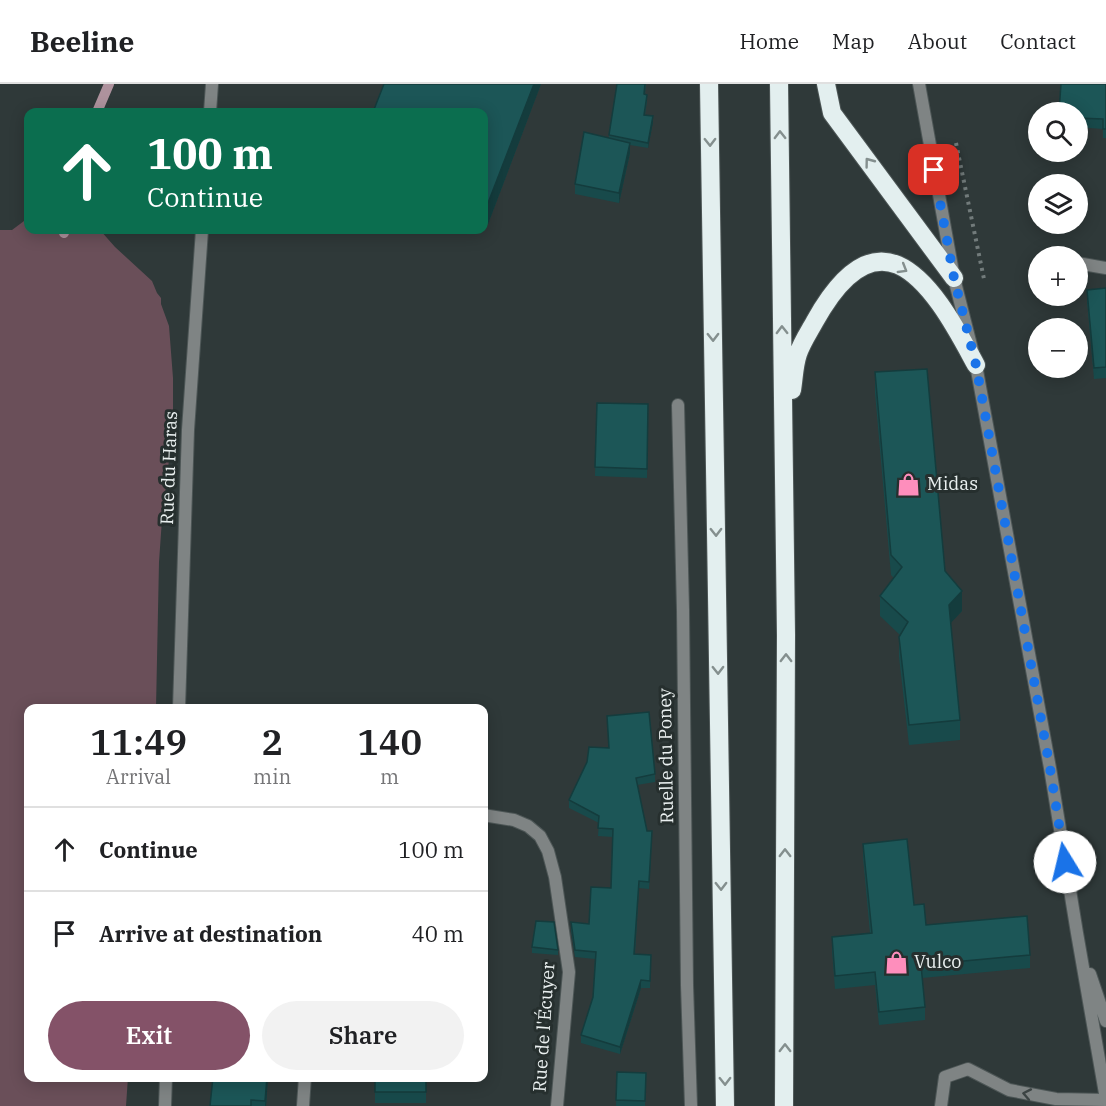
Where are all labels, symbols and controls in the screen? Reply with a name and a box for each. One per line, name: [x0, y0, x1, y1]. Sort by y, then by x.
text: Beeline: [30, 23, 134, 60]
text: Home: [739, 27, 799, 55]
text: Map: [832, 27, 875, 55]
text: About: [908, 27, 967, 55]
text: Contact: [1000, 27, 1076, 55]
map controls: [1028, 102, 1088, 378]
button: search: [1028, 102, 1088, 162]
text: 100 m: [147, 126, 273, 181]
one-way arrow: [774, 131, 786, 140]
icon: ahead: [48, 132, 126, 210]
one-way arrow: [704, 138, 716, 147]
pin: [908, 144, 959, 195]
icon: arrive: [917, 153, 950, 186]
one-way arrow: [865, 158, 876, 169]
button: layers: [1028, 174, 1088, 234]
text: Continue: [147, 179, 263, 214]
button: +: [1028, 246, 1088, 306]
one-way arrow: [897, 262, 907, 273]
button: −: [1028, 318, 1088, 378]
one-way arrow: [776, 326, 788, 335]
one-way arrow: [706, 333, 719, 342]
street label: Rue du Haras: [155, 411, 182, 525]
shop icon: Midas: [896, 471, 922, 497]
place label: Midas: [927, 472, 978, 495]
one-way arrow: [709, 528, 722, 537]
one-way arrow: [780, 653, 792, 662]
one-way arrow: [712, 666, 724, 675]
street label: Ruelle du Poney: [653, 688, 678, 824]
text: 11:49: [90, 718, 187, 765]
text: 2: [261, 718, 283, 765]
text: 140: [357, 718, 422, 765]
text: Arrival: [106, 763, 171, 790]
text: min: [253, 763, 291, 790]
text: m: [380, 763, 399, 790]
position arrow: [1033, 830, 1097, 894]
icon: ahead: [48, 833, 81, 866]
text: Continue: [99, 835, 198, 864]
text: 100 m: [398, 835, 464, 864]
one-way arrow: [779, 848, 791, 857]
one-way arrow: [715, 882, 728, 891]
icon: arrive: [48, 917, 81, 950]
text: Arrive at destination: [99, 919, 322, 948]
text: 40 m: [412, 919, 464, 948]
shop icon: Vulco: [883, 949, 909, 975]
place label: Vulco: [914, 950, 961, 973]
street label: Rue de l'Écuyer: [527, 961, 560, 1093]
button: Exit: [48, 1001, 250, 1070]
button: Share: [262, 1001, 464, 1070]
one-way arrow: [779, 1043, 791, 1052]
one-way arrow: [719, 1077, 731, 1086]
one-way arrow: [1022, 1088, 1032, 1101]

